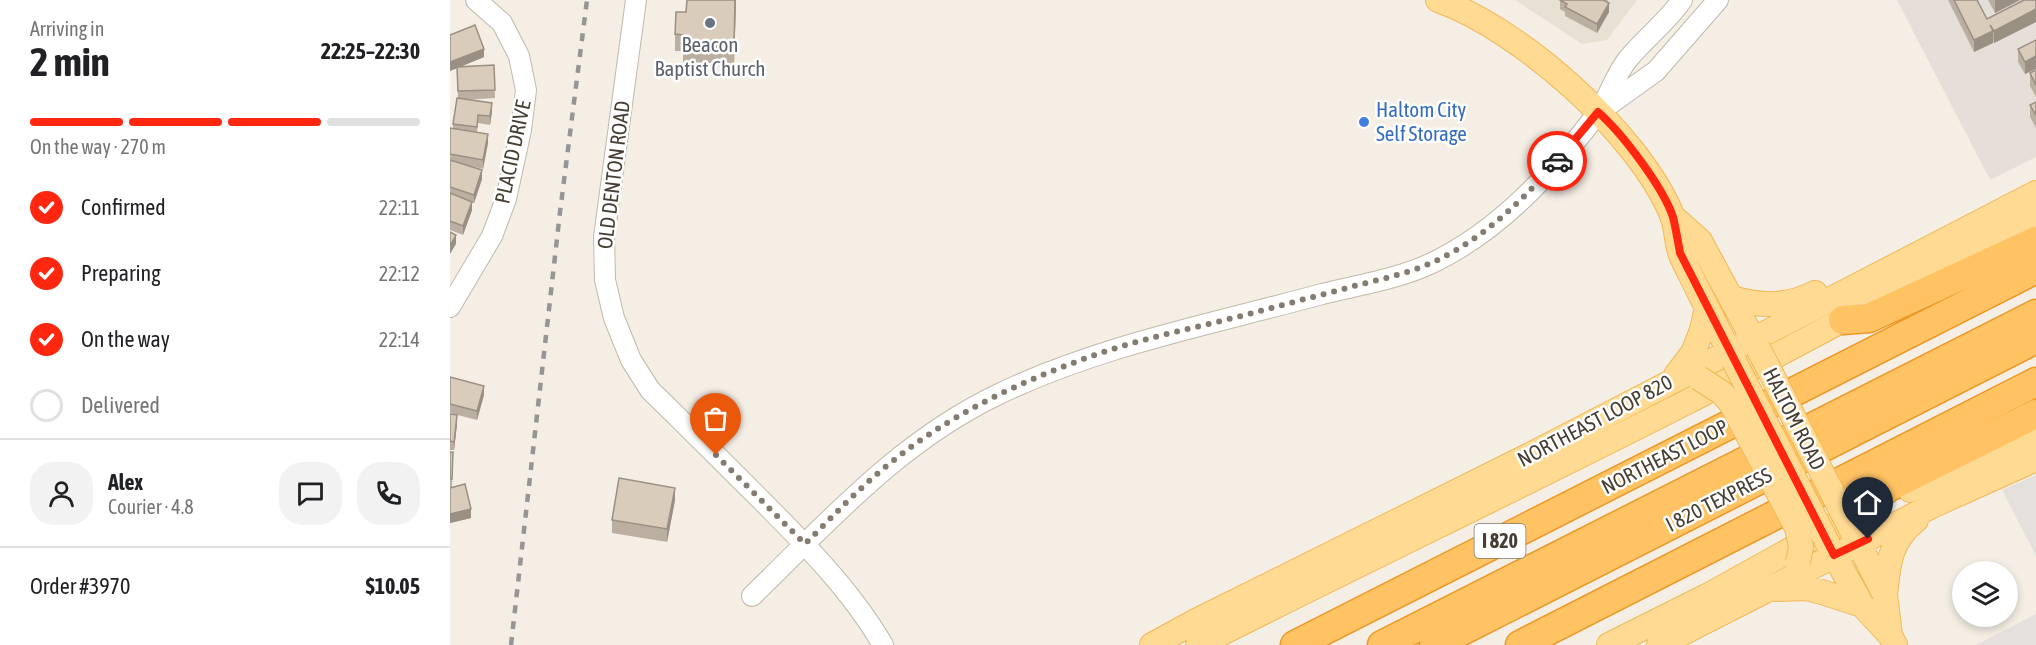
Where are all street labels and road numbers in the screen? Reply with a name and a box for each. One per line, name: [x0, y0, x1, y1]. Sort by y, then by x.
street label: PLACID DRIVE: [489, 98, 535, 206]
street label: OLD DENTON ROAD: [592, 99, 634, 250]
street label: HALTOM ROAD: [1759, 363, 1831, 474]
street label: NORTHEAST LOOP 820: [1513, 370, 1677, 472]
street label: NORTHEAST LOOP: [1597, 414, 1733, 500]
street label: I 820 TEXPRESS: [1662, 462, 1776, 536]
road number: I 820: [1474, 524, 1526, 558]

